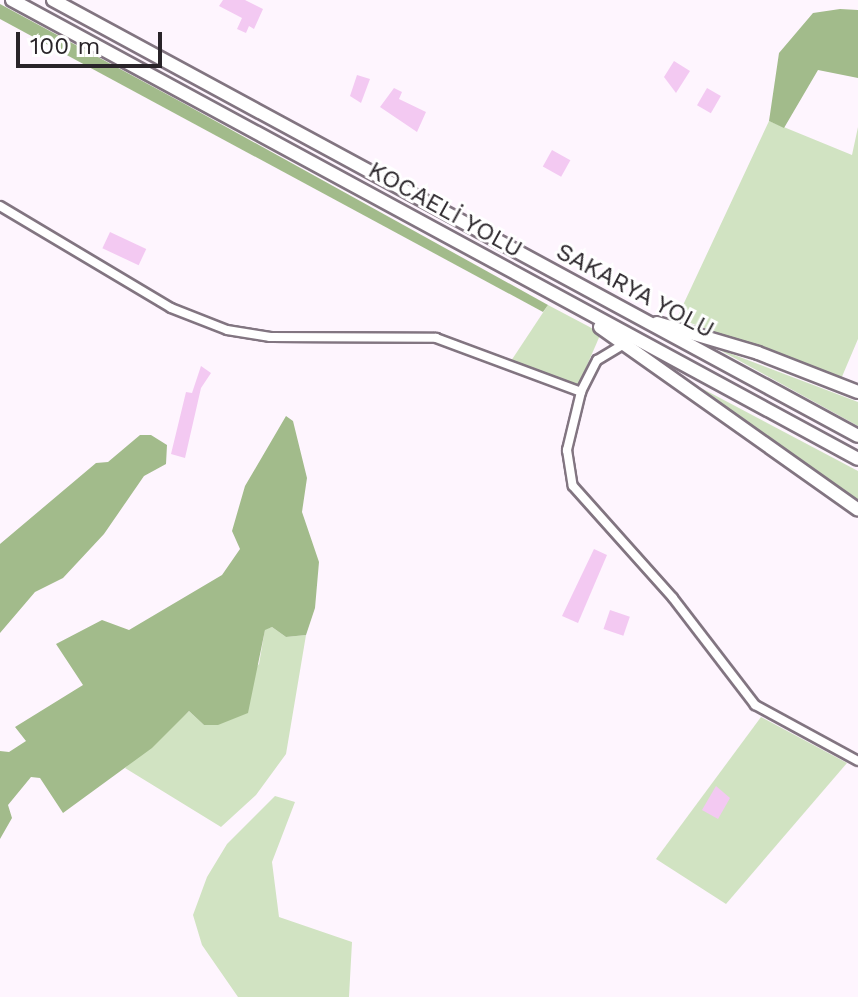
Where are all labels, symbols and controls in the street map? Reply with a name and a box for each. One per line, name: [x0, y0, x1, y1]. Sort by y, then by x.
scale bar: [20, 16, 166, 66]
text: 100 m: [30, 32, 100, 60]
street label: KOCAELİ YOLU: [363, 156, 527, 264]
street label: SAKARYA YOLU: [550, 237, 720, 345]

